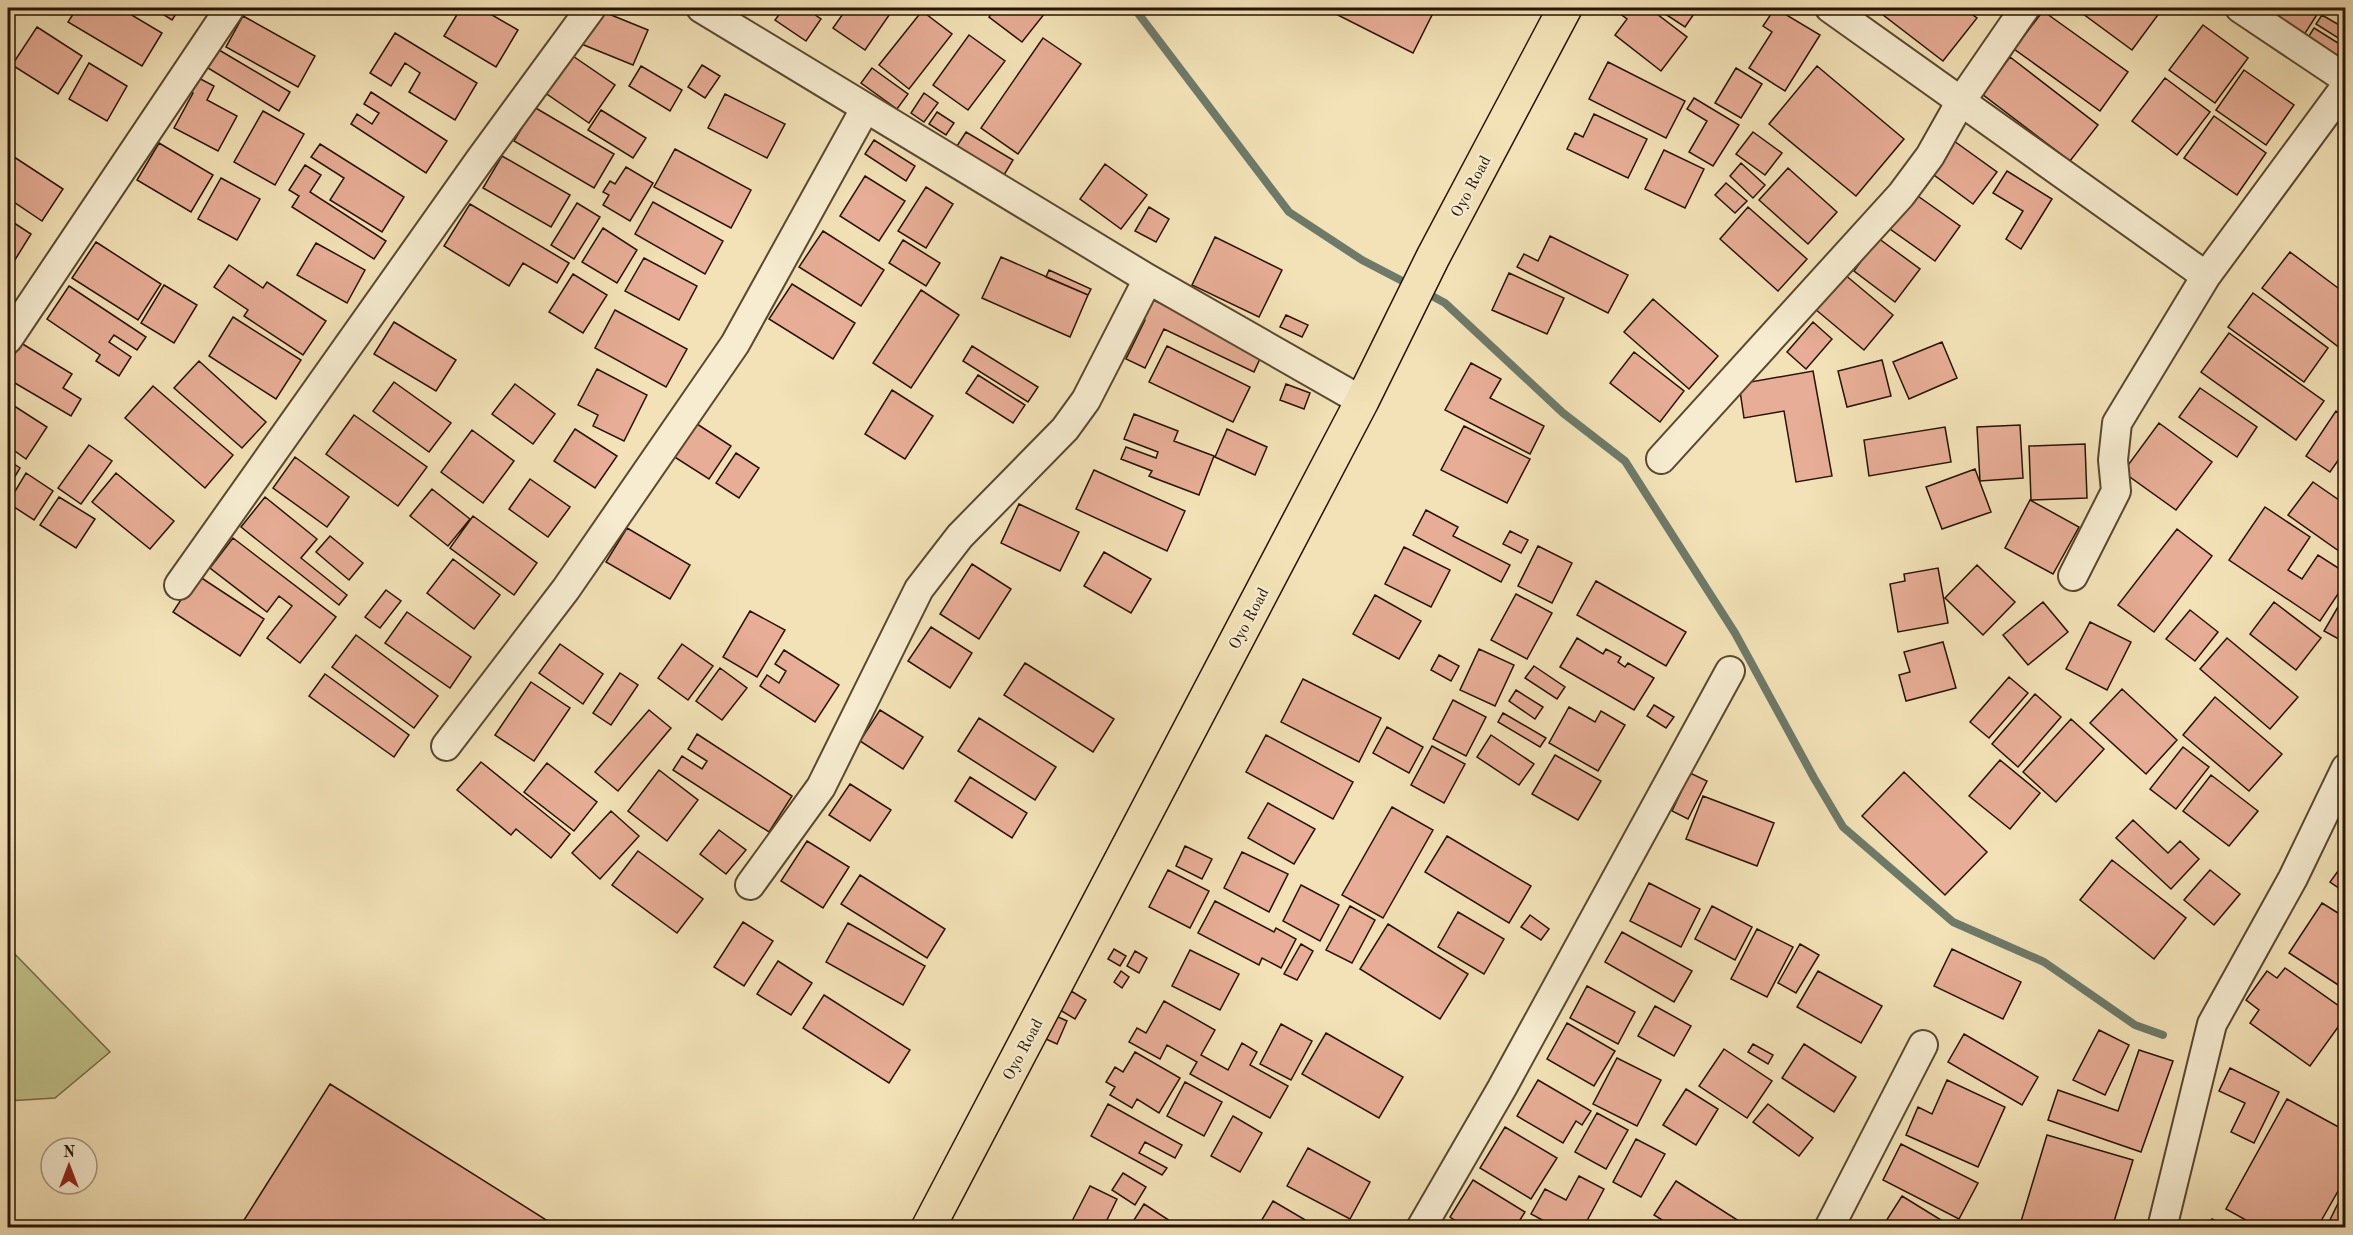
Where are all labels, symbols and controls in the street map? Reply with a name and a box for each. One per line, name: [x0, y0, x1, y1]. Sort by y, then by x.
street label: Oyo Road: [1449, 154, 1495, 220]
street label: Oyo Road: [1227, 586, 1273, 652]
street label: Oyo Road: [1001, 1017, 1047, 1083]
north arrow: [39, 1136, 99, 1196]
text: N: [63, 1145, 76, 1161]

